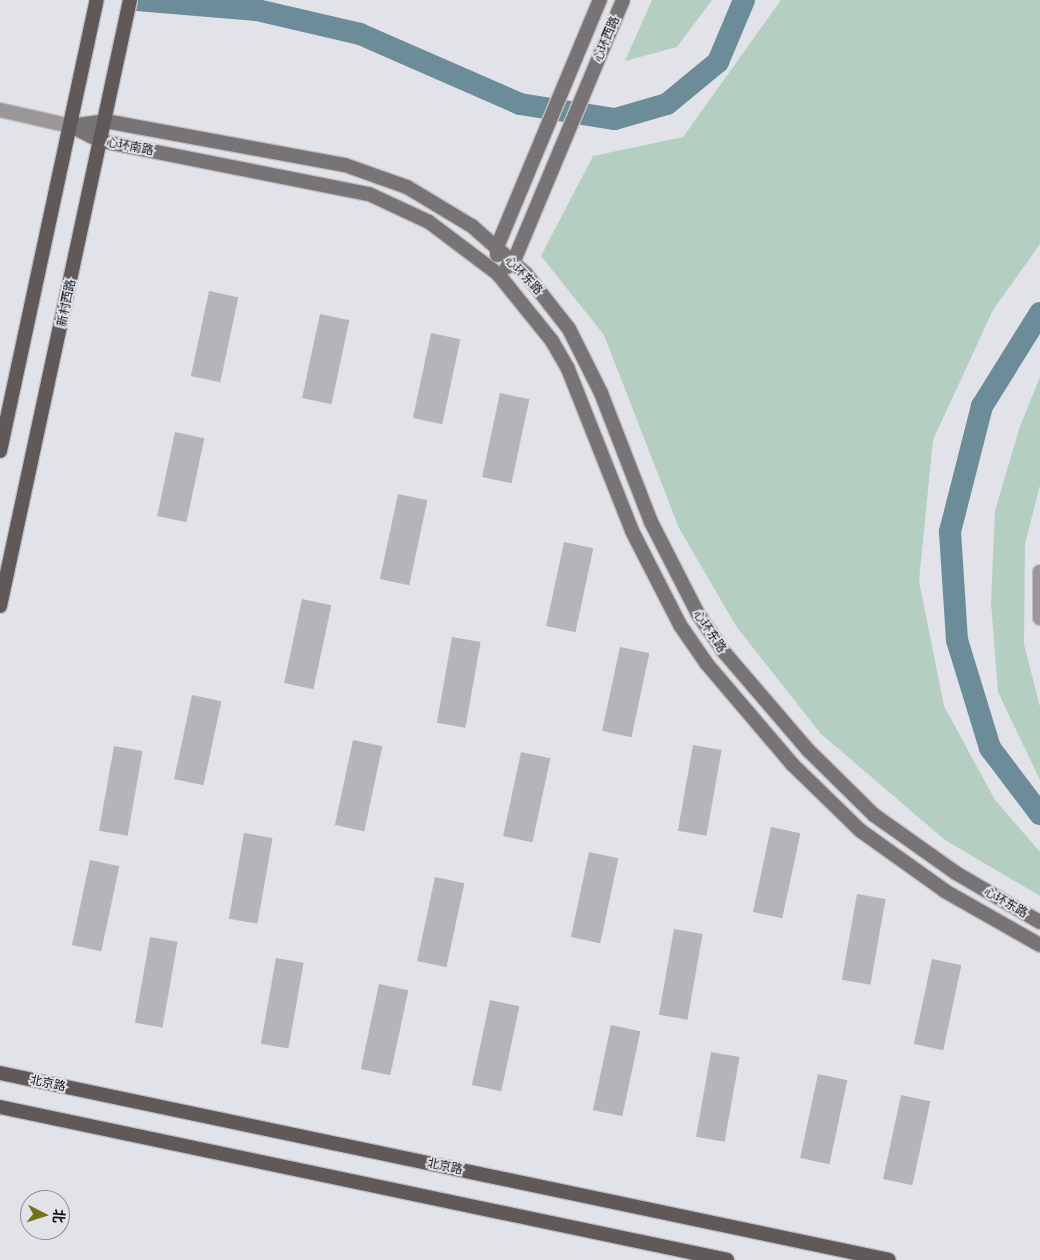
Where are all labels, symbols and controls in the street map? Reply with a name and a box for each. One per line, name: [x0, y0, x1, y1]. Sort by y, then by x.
street label: 心环西路: [590, 14, 622, 64]
street label: 心环南路: [105, 134, 155, 158]
street label: 心环东路: [502, 253, 546, 297]
street label: 新村西路: [54, 278, 78, 328]
street label: 心环东路: [691, 607, 729, 655]
street label: 心环东路: [982, 884, 1030, 920]
street label: 北京路: [29, 1072, 67, 1094]
street label: 北京路: [426, 1155, 464, 1177]
north arrow: [20, 1190, 70, 1240]
text: 北: [49, 1208, 70, 1224]

